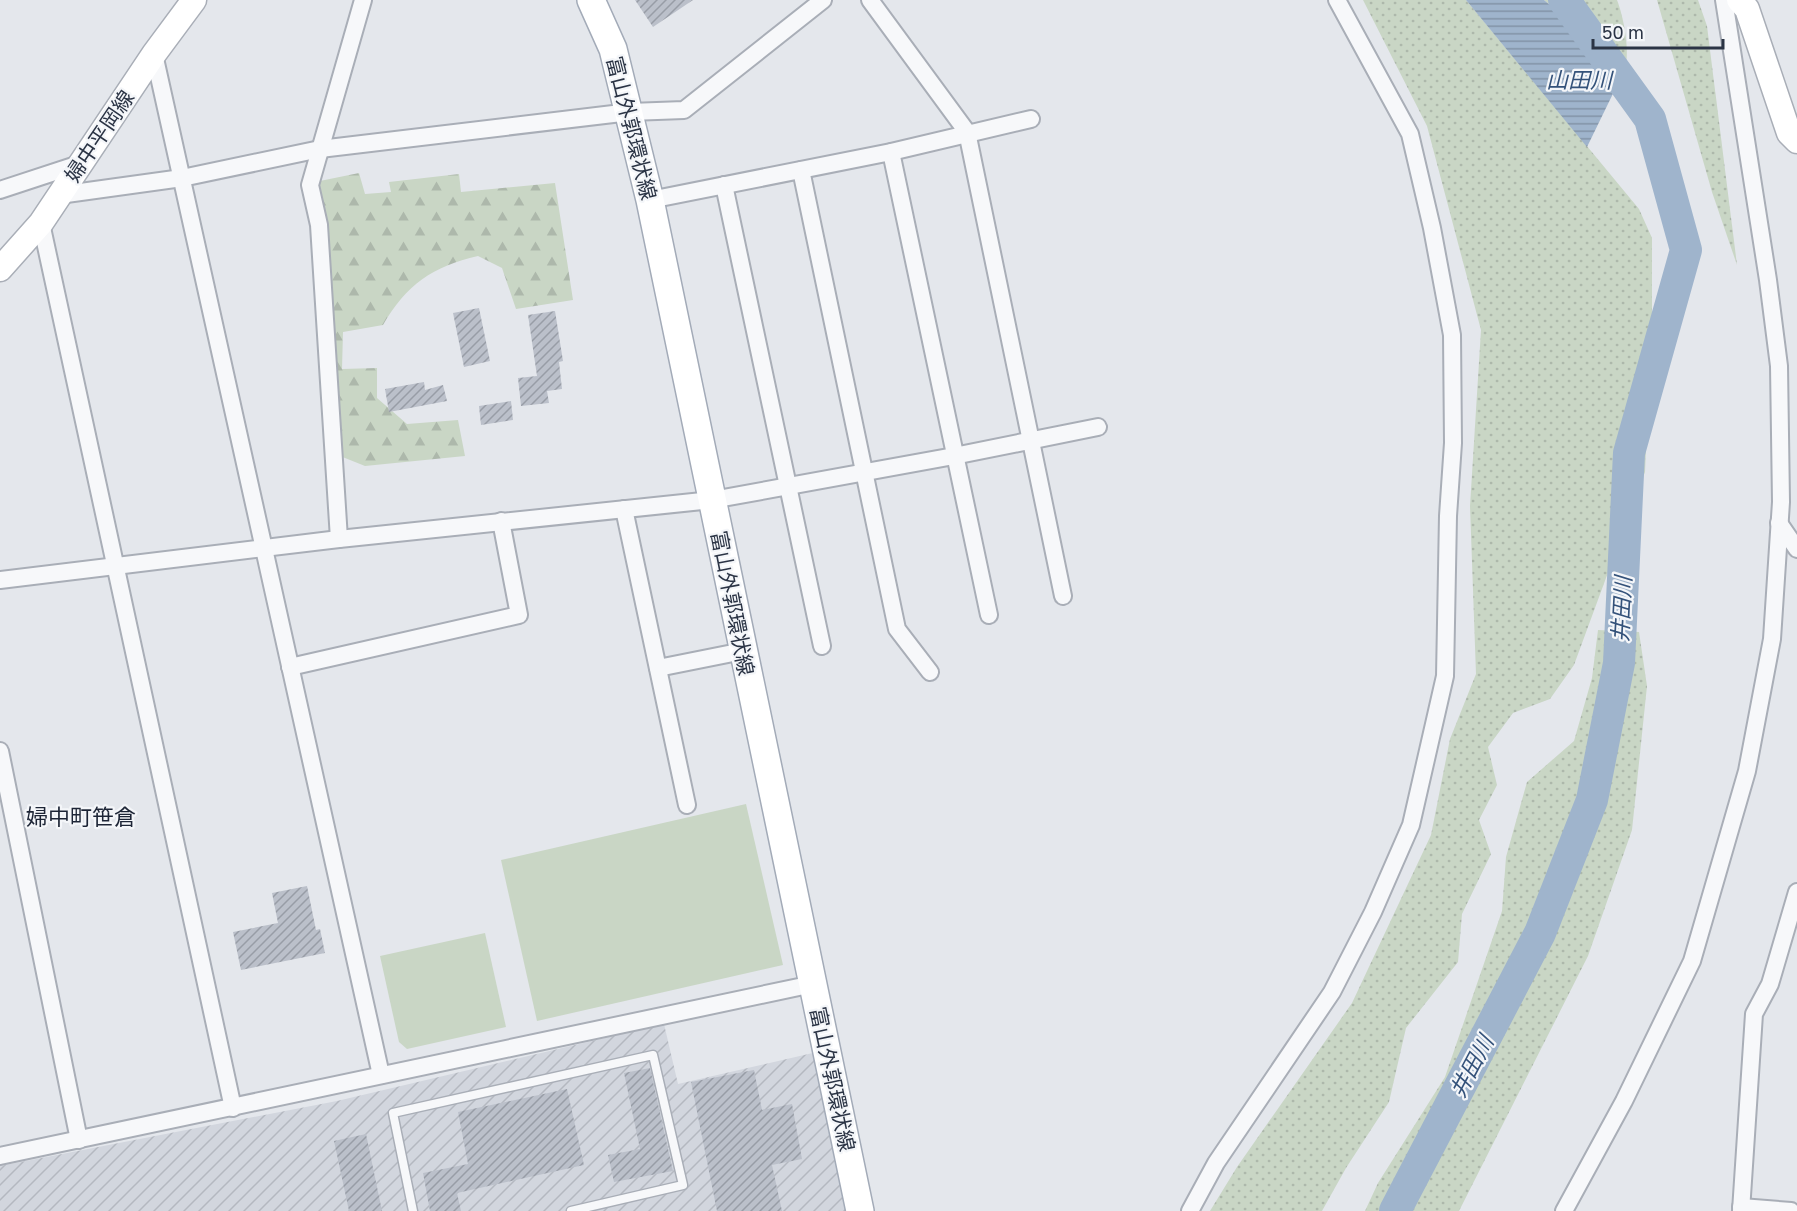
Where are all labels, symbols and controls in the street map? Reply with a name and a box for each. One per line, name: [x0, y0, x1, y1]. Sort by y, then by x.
scale bar: [1593, 12, 1724, 50]
text: 50 m: [1602, 21, 1644, 43]
street label: 富山外郭環状線: [602, 54, 662, 202]
water label: 山田川: [1546, 66, 1614, 93]
street label: 婦中平岡線: [59, 85, 139, 187]
street label: 富山外郭環状線: [706, 528, 760, 678]
water label: 井田川: [1606, 573, 1636, 643]
district label: 婦中町笹倉: [26, 803, 136, 830]
street label: 富山外郭環状線: [805, 1004, 861, 1154]
water label: 井田川: [1444, 1029, 1499, 1101]

